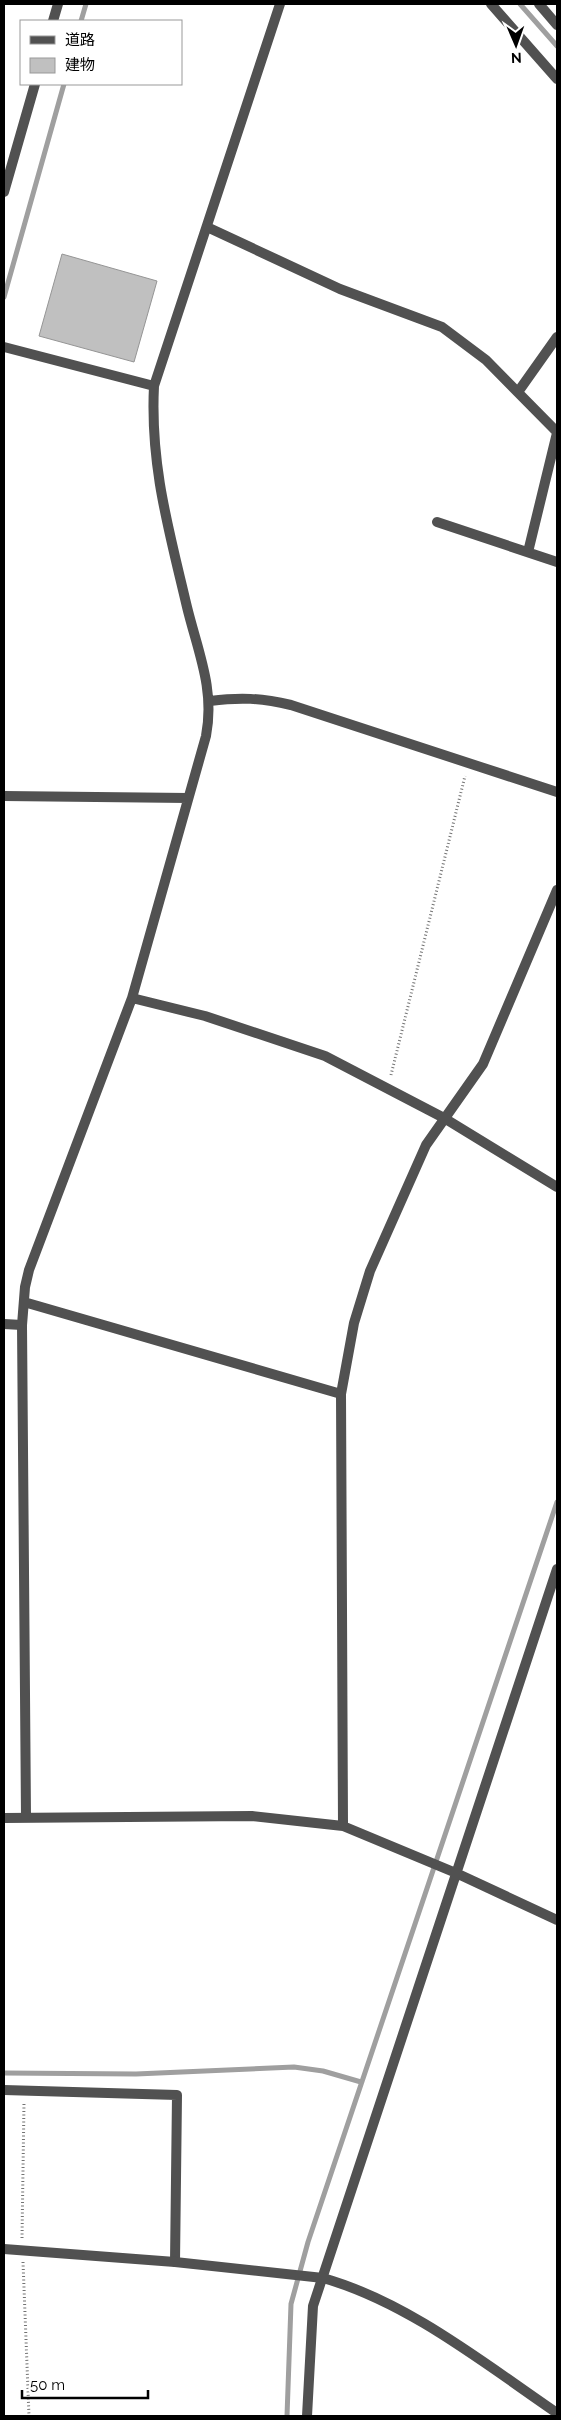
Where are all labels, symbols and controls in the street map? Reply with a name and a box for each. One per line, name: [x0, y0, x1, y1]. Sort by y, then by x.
legend: [20, 20, 182, 85]
north arrow: [491, 20, 541, 70]
text: 道路: [65, 31, 95, 49]
text: N: [511, 50, 522, 66]
text: 建物: [65, 56, 95, 74]
scale bar: [22, 2368, 149, 2400]
text: 50 m: [30, 2376, 65, 2394]

